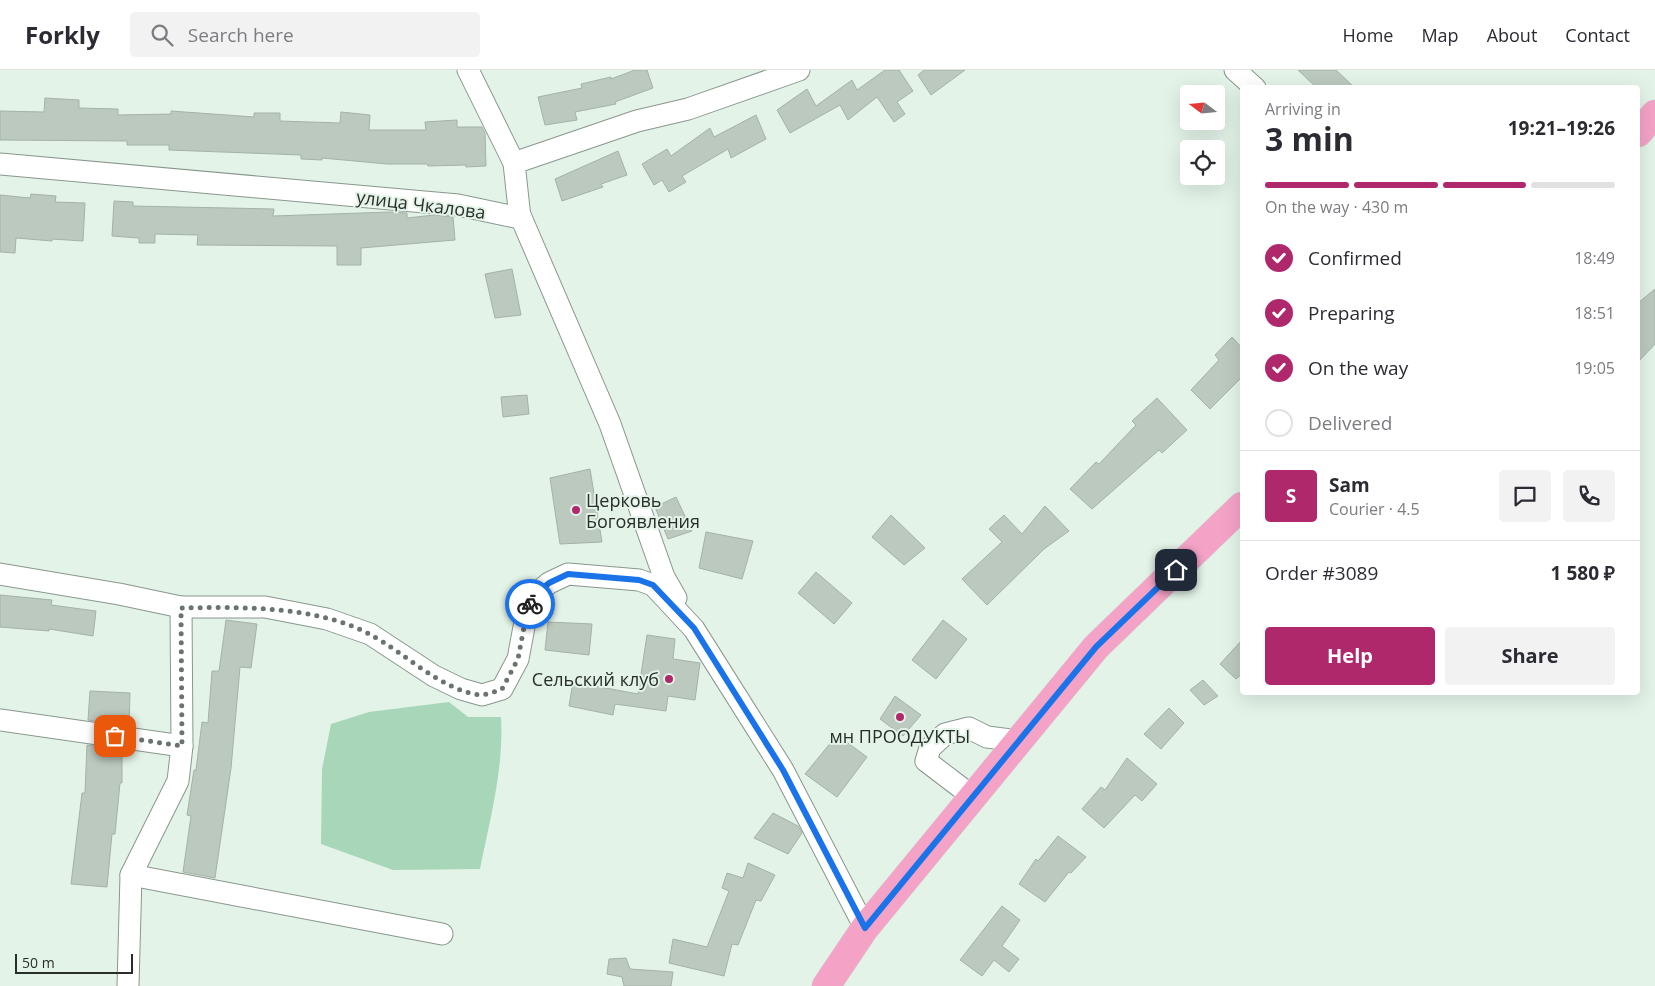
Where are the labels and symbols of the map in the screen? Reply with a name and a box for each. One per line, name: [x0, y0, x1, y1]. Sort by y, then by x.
north arrow: [1180, 85, 1225, 130]
street label: улица Чкалова: [355, 184, 487, 224]
place label: Церковь Богоявления: [586, 488, 700, 533]
marker: Церковь Богоявления: [570, 504, 582, 516]
pin: [1155, 549, 1197, 591]
courier: [505, 579, 555, 629]
place label: Сельский клуб: [532, 667, 659, 691]
marker: Сельский клуб: [663, 673, 675, 685]
marker: мн ПРООДУКТЫ: [894, 711, 906, 723]
pin: [94, 715, 136, 757]
place label: мн ПРООДУКТЫ: [830, 724, 970, 748]
scale bar: [15, 951, 132, 974]

